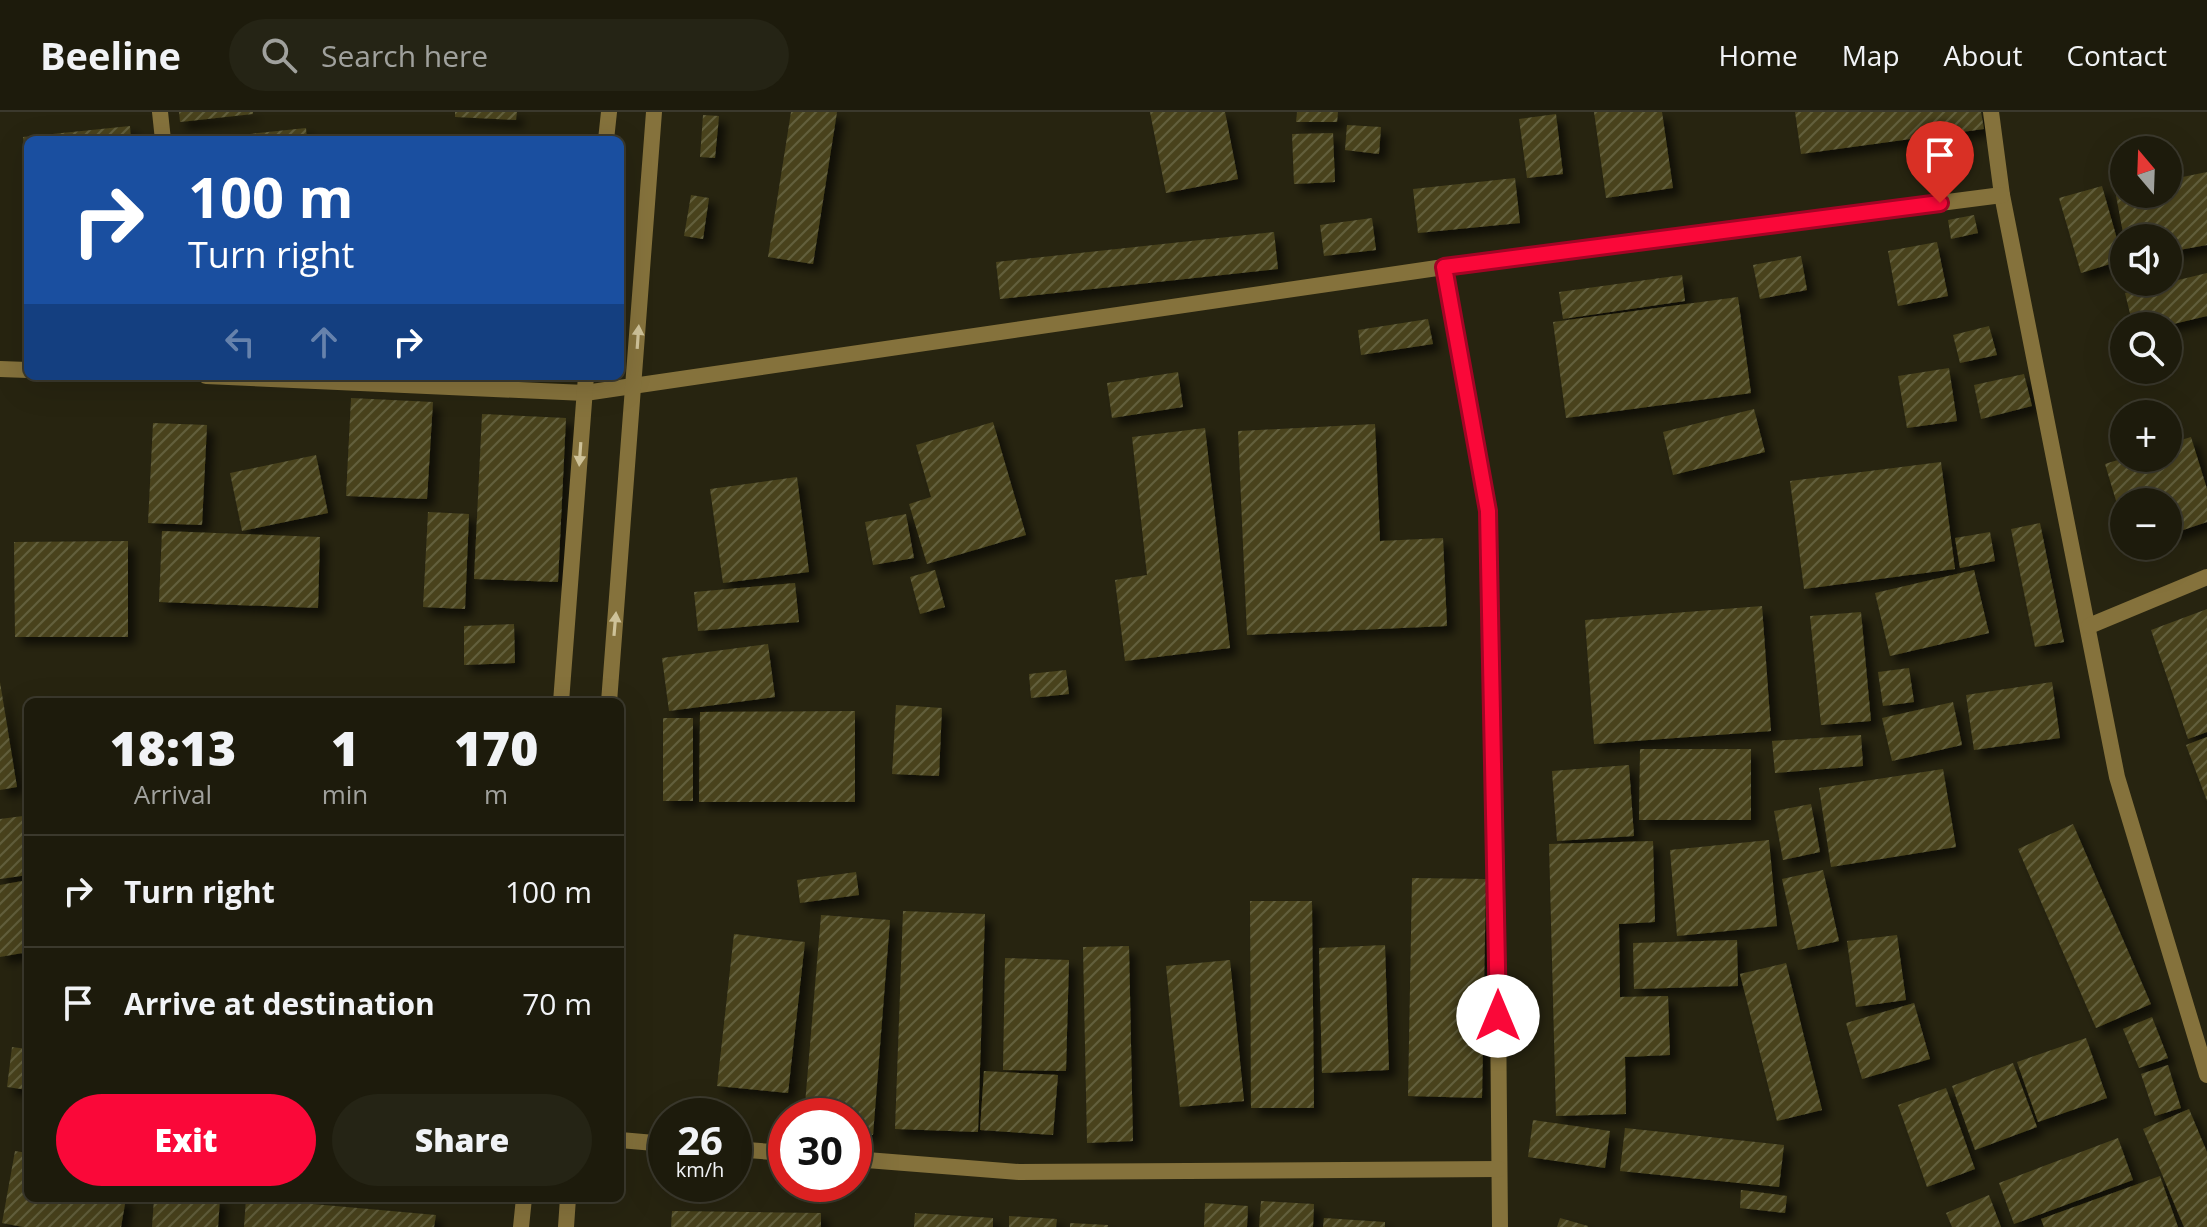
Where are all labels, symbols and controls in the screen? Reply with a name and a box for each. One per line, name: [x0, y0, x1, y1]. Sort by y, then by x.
search box: [229, 19, 789, 91]
text: Beeline: [40, 29, 181, 81]
icon: search: [257, 33, 301, 77]
text: Search here: [321, 35, 488, 76]
text: Home: [1719, 36, 1798, 74]
text: Map: [1842, 36, 1900, 74]
text: About: [1944, 36, 2022, 74]
text: Contact: [2066, 36, 2167, 74]
pin: [1906, 121, 1974, 203]
icon: arrive: [1918, 133, 1962, 177]
north arrow: [2110, 136, 2182, 208]
map controls: [2110, 136, 2182, 560]
text: 100 m: [188, 158, 354, 234]
icon: right: [56, 168, 160, 272]
button: sound: [2110, 224, 2182, 296]
text: Turn right: [188, 230, 354, 279]
button: search: [2110, 312, 2182, 384]
icon: left: [218, 320, 262, 364]
icon: ahead: [302, 320, 346, 364]
icon: right: [386, 320, 430, 364]
one-way arrow: [632, 324, 645, 349]
button: +: [2110, 400, 2182, 472]
one-way arrow: [573, 442, 586, 467]
button: −: [2110, 488, 2182, 560]
one-way arrow: [609, 611, 622, 636]
text: 18:13: [110, 715, 236, 780]
text: 1: [331, 715, 359, 780]
text: 170: [454, 715, 538, 780]
text: Arrival: [134, 776, 212, 812]
text: min: [322, 776, 368, 812]
text: m: [484, 776, 508, 812]
icon: right: [56, 869, 100, 913]
text: Turn right: [124, 871, 275, 912]
text: 100 m: [505, 871, 592, 912]
position arrow: [1456, 974, 1540, 1058]
icon: arrive: [56, 981, 100, 1025]
text: Arrive at destination: [124, 983, 435, 1024]
text: 70 m: [522, 983, 592, 1024]
button: Exit: [56, 1094, 316, 1186]
button: Share: [332, 1094, 592, 1186]
speed limit sign: 30: [768, 1098, 872, 1202]
text: 26: [677, 1112, 723, 1167]
text: km/h: [676, 1156, 724, 1183]

